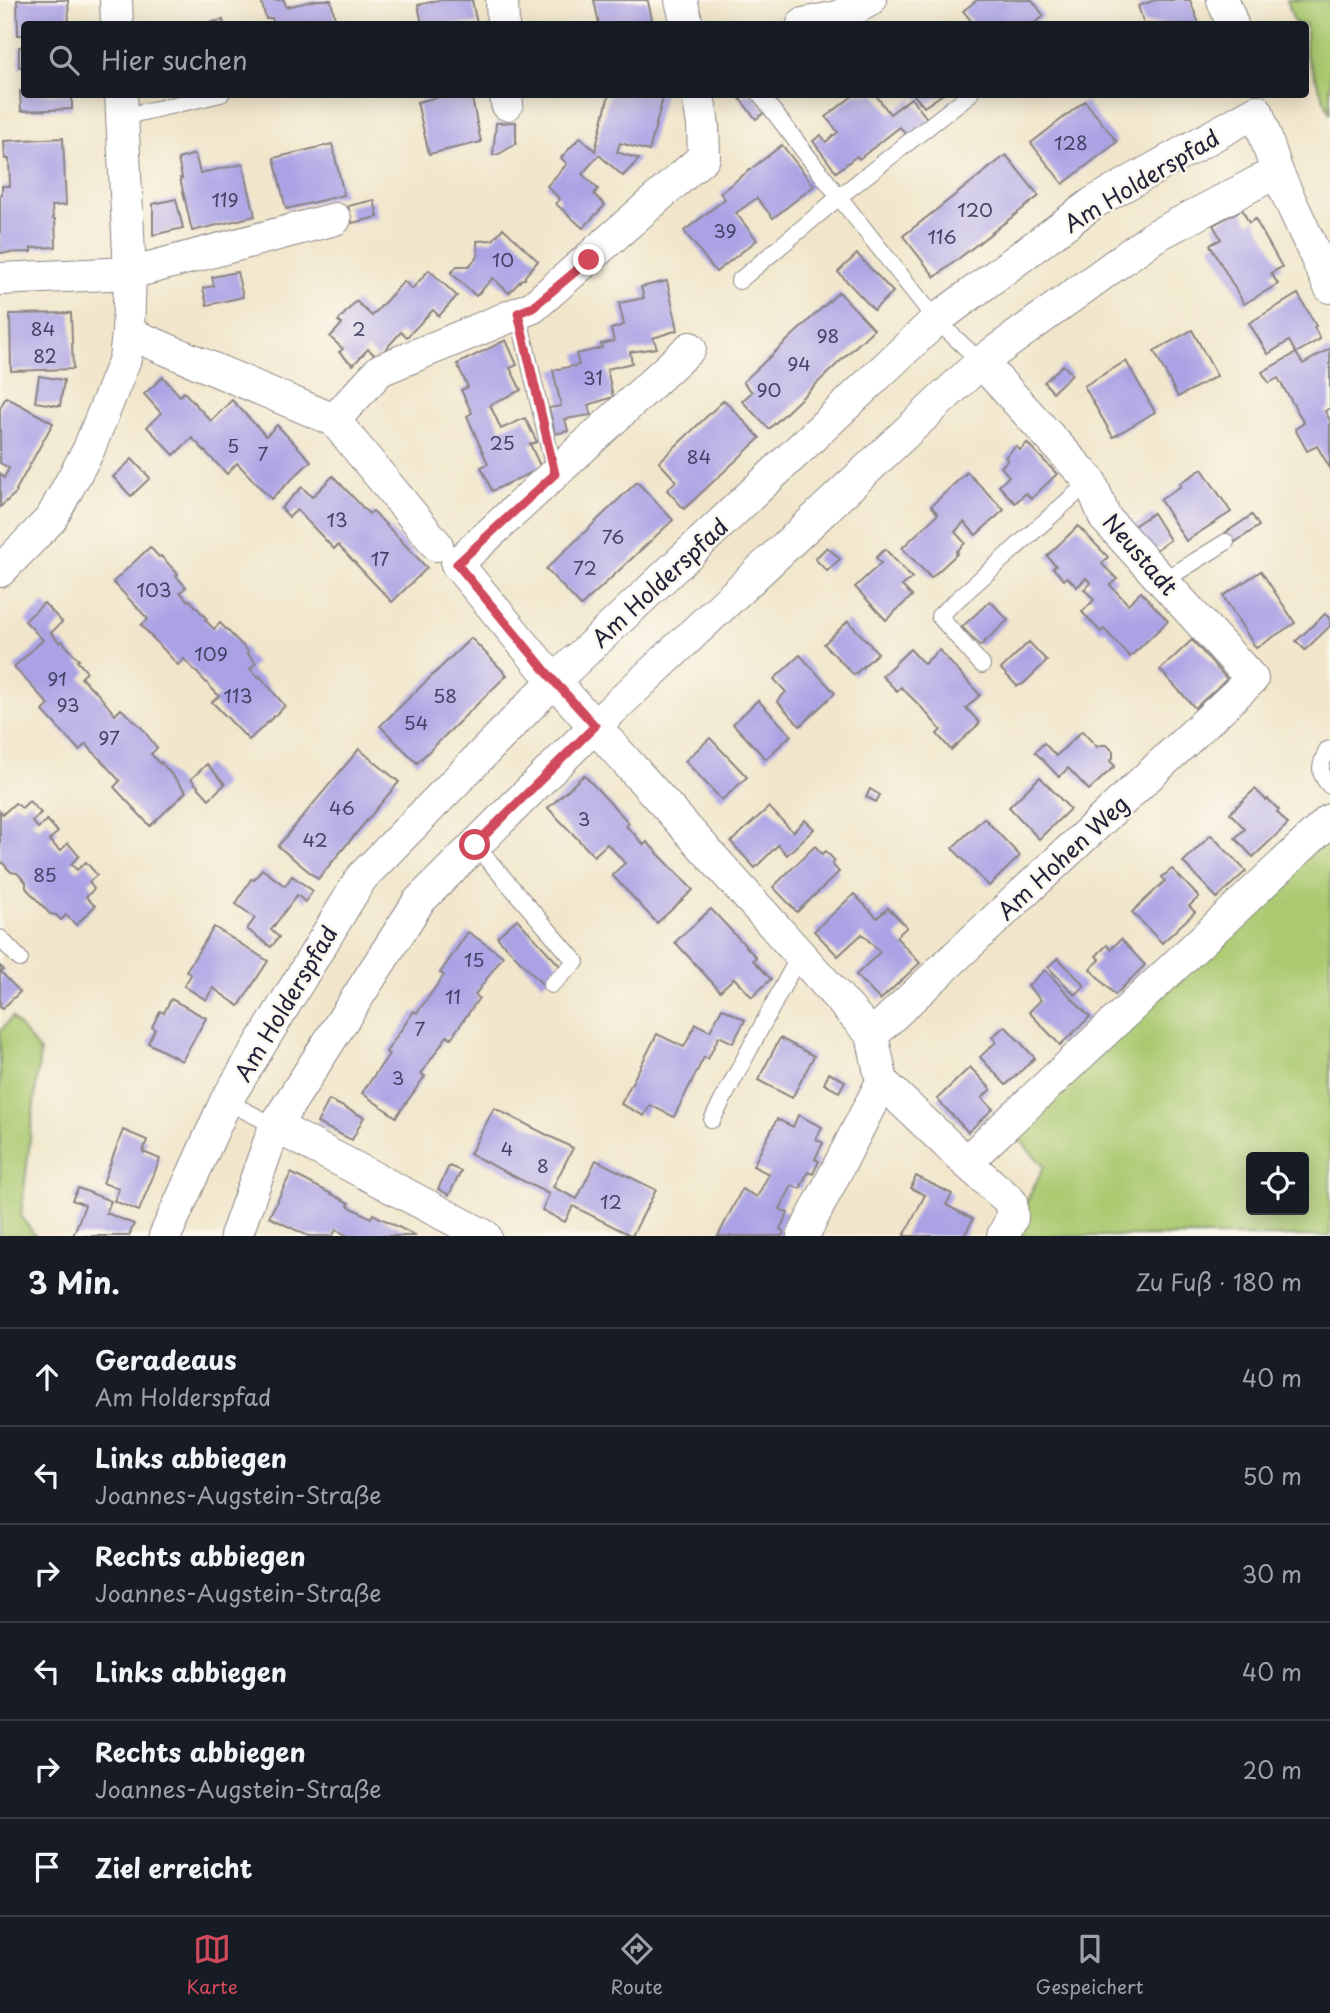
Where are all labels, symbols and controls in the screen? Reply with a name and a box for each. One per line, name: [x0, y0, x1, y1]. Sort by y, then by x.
search box: [21, 21, 1309, 98]
text: Hier suchen: [101, 40, 248, 79]
icon: search: [45, 41, 83, 79]
street label: Am Holderspfad: [1056, 120, 1226, 240]
house number: 128: [1054, 128, 1088, 156]
house number: 119: [211, 185, 239, 213]
house number: 120: [957, 195, 993, 223]
house number: 39: [713, 216, 737, 244]
house number: 116: [927, 222, 957, 250]
route end: [573, 244, 604, 275]
house number: 10: [492, 245, 514, 273]
house number: 84: [31, 314, 55, 342]
house number: 2: [352, 314, 366, 342]
house number: 98: [817, 321, 840, 349]
house number: 82: [33, 341, 57, 369]
house number: 94: [787, 349, 811, 377]
house number: 31: [583, 363, 603, 391]
house number: 90: [756, 375, 782, 403]
house number: 25: [489, 428, 515, 456]
house number: 5: [227, 431, 239, 459]
house number: 7: [258, 439, 269, 467]
house number: 84: [687, 442, 711, 470]
house number: 13: [326, 505, 348, 533]
street label: Neustadt: [1095, 505, 1187, 603]
street label: Am Holderspfad: [583, 509, 735, 655]
house number: 76: [602, 522, 624, 550]
house number: 17: [371, 544, 389, 572]
house number: 72: [573, 553, 597, 581]
house number: 103: [137, 575, 171, 603]
house number: 109: [194, 639, 228, 667]
house number: 91: [47, 664, 67, 692]
house number: 113: [224, 681, 252, 709]
house number: 58: [433, 681, 457, 709]
house number: 93: [56, 690, 80, 718]
house number: 54: [404, 708, 428, 736]
house number: 97: [98, 723, 120, 751]
street label: Am Hohen Weg: [988, 787, 1136, 927]
house number: 46: [329, 793, 355, 821]
house number: 3: [578, 804, 590, 832]
house number: 42: [302, 825, 328, 853]
route start: [459, 829, 490, 860]
house number: 85: [33, 860, 57, 888]
street label: Am Holderspfad: [225, 918, 345, 1088]
house number: 15: [464, 945, 484, 973]
house number: 11: [445, 982, 461, 1010]
house number: 7: [415, 1014, 426, 1042]
house number: 3: [392, 1063, 404, 1091]
house number: 4: [501, 1134, 513, 1162]
house number: 8: [537, 1151, 549, 1179]
map controls: [1246, 1152, 1309, 1215]
button: locate: [1246, 1152, 1309, 1215]
house number: 12: [600, 1187, 622, 1215]
text: 3 Min.: [28, 1259, 120, 1304]
text: Zu Fuß · 180 m: [1135, 1264, 1302, 1299]
text: Geradeaus: [95, 1340, 237, 1379]
icon: ahead: [28, 1358, 66, 1396]
text: 40 m: [1242, 1360, 1302, 1395]
text: Am Holderspfad: [95, 1379, 271, 1414]
text: Links abbiegen: [95, 1438, 287, 1477]
icon: left: [28, 1456, 66, 1494]
text: 50 m: [1242, 1458, 1302, 1493]
text: Joannes-Augstein-Straße: [95, 1477, 382, 1512]
text: Rechts abbiegen: [95, 1536, 306, 1575]
icon: right: [28, 1554, 66, 1592]
text: 30 m: [1241, 1556, 1302, 1591]
text: Joannes-Augstein-Straße: [95, 1575, 382, 1610]
icon: left: [28, 1652, 66, 1690]
text: Links abbiegen: [95, 1652, 287, 1691]
text: 40 m: [1242, 1654, 1302, 1689]
text: Rechts abbiegen: [95, 1732, 306, 1771]
icon: right: [28, 1750, 66, 1788]
text: 20 m: [1243, 1752, 1302, 1787]
text: Joannes-Augstein-Straße: [95, 1771, 382, 1806]
icon: arrive: [28, 1848, 66, 1886]
text: Ziel erreicht: [95, 1848, 253, 1887]
tab: Karte: [186, 1930, 238, 2000]
tab: Route: [611, 1930, 663, 2000]
tab: Gespeichert: [1036, 1930, 1144, 2000]

